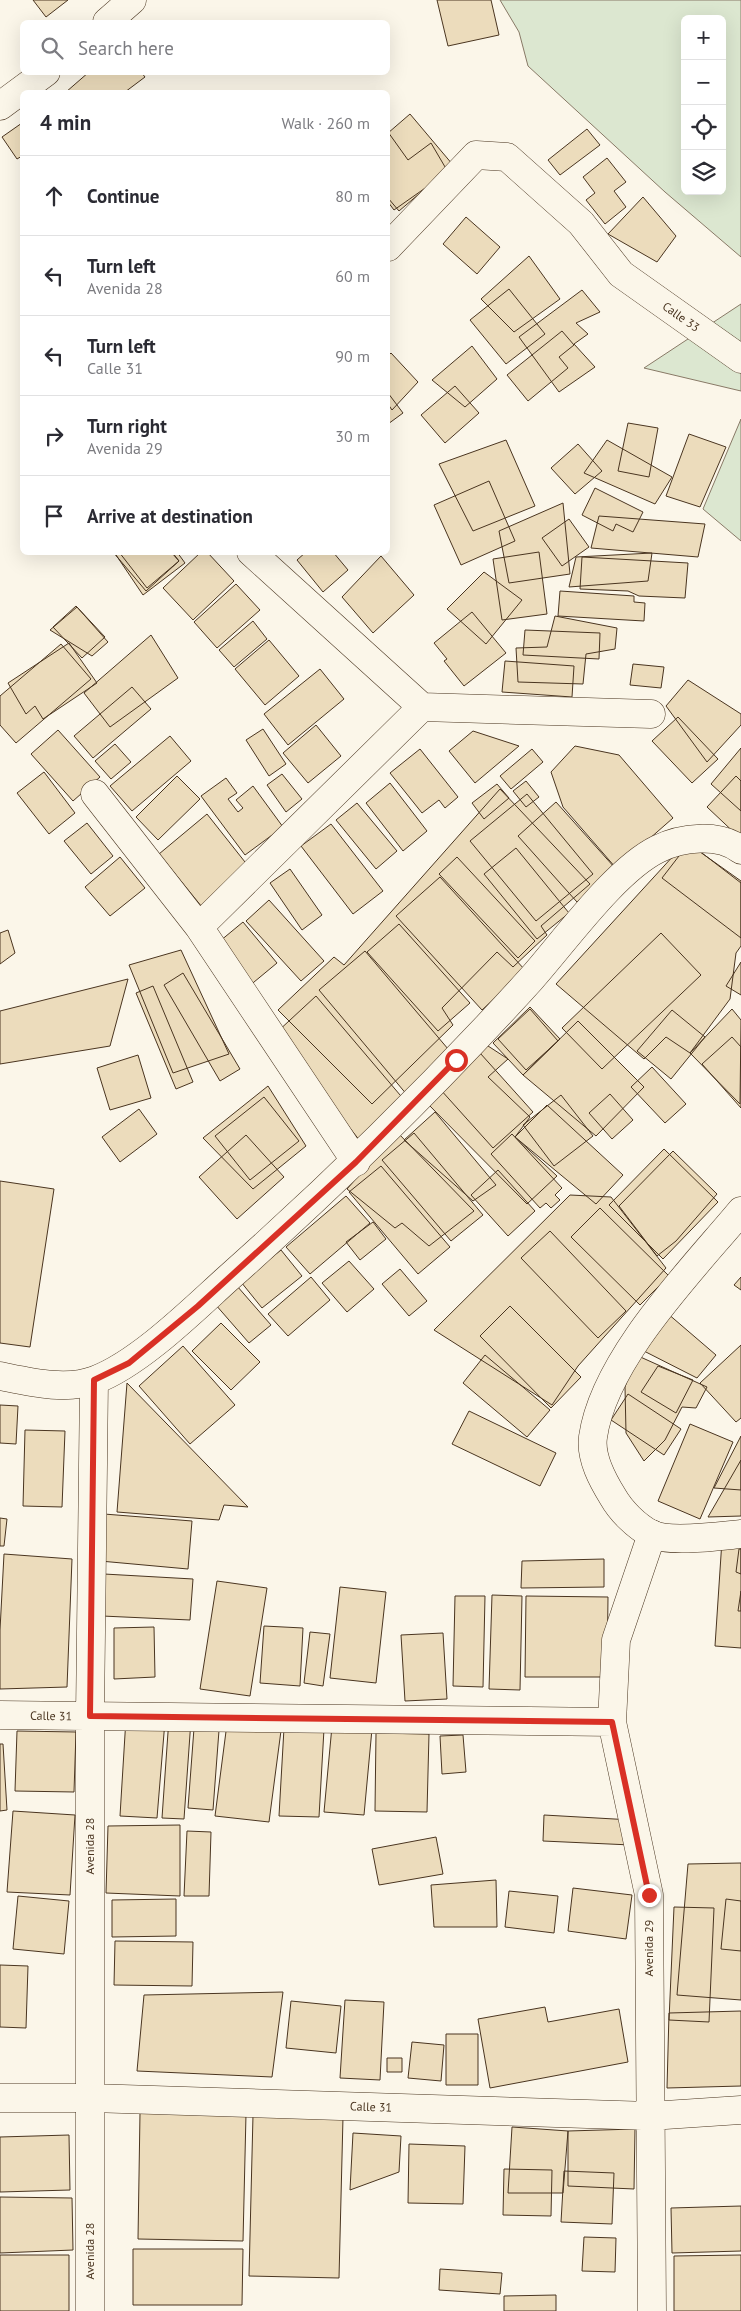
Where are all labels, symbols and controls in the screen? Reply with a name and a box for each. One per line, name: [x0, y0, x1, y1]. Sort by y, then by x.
map controls: [681, 15, 726, 195]
button: +: [681, 15, 726, 60]
search box: [20, 20, 390, 75]
icon: search: [38, 34, 66, 62]
text: Search here: [78, 36, 174, 60]
button: −: [681, 60, 726, 105]
button: locate: [681, 105, 726, 150]
text: 4 min: [40, 109, 91, 136]
text: Walk · 260 m: [281, 113, 370, 133]
button: layers: [681, 150, 726, 195]
icon: ahead: [40, 182, 68, 210]
text: Continue: [87, 184, 159, 208]
text: 80 m: [335, 186, 370, 206]
text: Turn left: [87, 254, 156, 278]
icon: left: [40, 262, 68, 290]
text: 60 m: [335, 266, 370, 286]
text: Avenida 28: [87, 278, 163, 298]
street label: Calle 33: [660, 298, 703, 335]
text: Turn left: [87, 334, 156, 358]
icon: left: [40, 342, 68, 370]
text: 90 m: [335, 346, 370, 366]
text: Calle 31: [87, 358, 143, 378]
text: Turn right: [87, 414, 167, 438]
icon: right: [40, 422, 68, 450]
text: 30 m: [335, 426, 370, 446]
text: Avenida 29: [87, 438, 163, 458]
icon: arrive: [40, 502, 68, 530]
text: Arrive at destination: [87, 504, 253, 528]
route start: [445, 1049, 468, 1072]
street label: Calle 31: [30, 1708, 72, 1723]
street label: Avenida 28: [82, 1818, 97, 1874]
route end: [638, 1884, 661, 1907]
street label: Avenida 29: [641, 1920, 656, 1976]
street label: Calle 31: [350, 2098, 392, 2115]
street label: Avenida 28: [82, 2223, 97, 2279]

